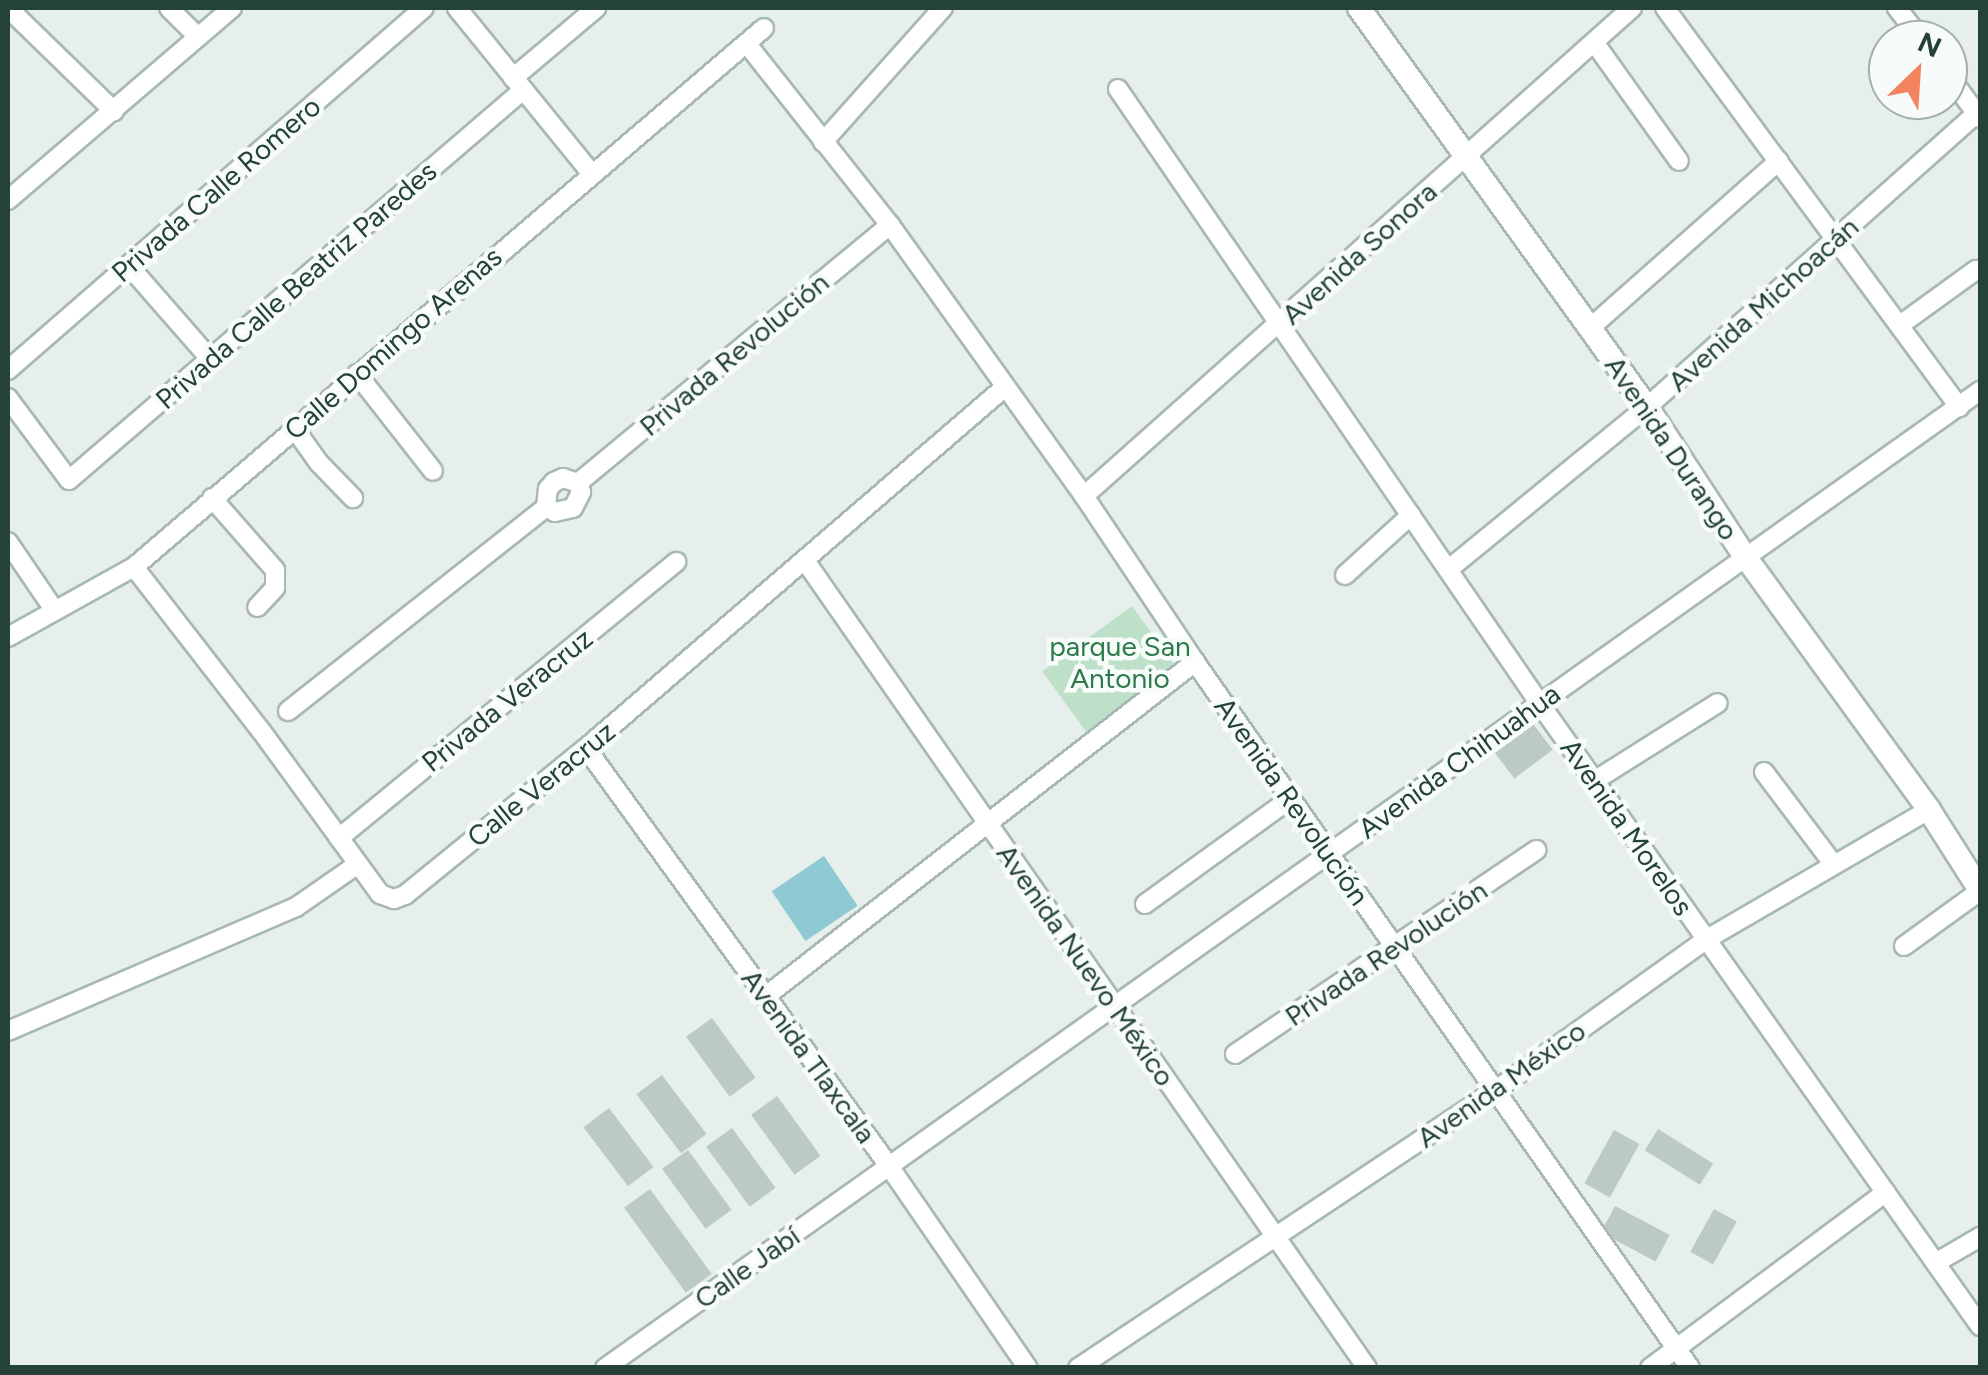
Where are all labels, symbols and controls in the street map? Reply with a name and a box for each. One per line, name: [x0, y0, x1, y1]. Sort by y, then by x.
north arrow: [1868, 20, 1968, 120]
text: N: [1913, 25, 1947, 65]
street label: Privada Calle Romero: [105, 89, 327, 289]
street label: Privada Calle Beatriz Paredes: [149, 154, 443, 416]
street label: Avenida Sonora: [1275, 175, 1443, 331]
street label: Avenida Michoacán: [1661, 210, 1865, 398]
street label: Calle Domingo Arenas: [278, 240, 508, 446]
street label: Privada Revolución: [633, 265, 835, 443]
street label: Avenida Durango: [1598, 350, 1746, 546]
street label: Privada Veracruz: [415, 621, 599, 779]
park label: parque San Antonio: [1049, 629, 1191, 695]
street label: Avenida Chihuahua: [1352, 677, 1566, 845]
street label: Avenida Revolución: [1208, 691, 1376, 911]
street label: Calle Veracruz: [460, 714, 622, 854]
street label: Avenida Morelos: [1554, 732, 1700, 922]
street label: Avenida Nuevo México: [990, 838, 1182, 1092]
street label: Privada Revolución: [1279, 873, 1493, 1033]
street label: Avenida Tlaxcala: [735, 962, 883, 1150]
street label: Avenida México: [1410, 1013, 1592, 1155]
street label: Calle Jabí: [688, 1219, 806, 1315]

